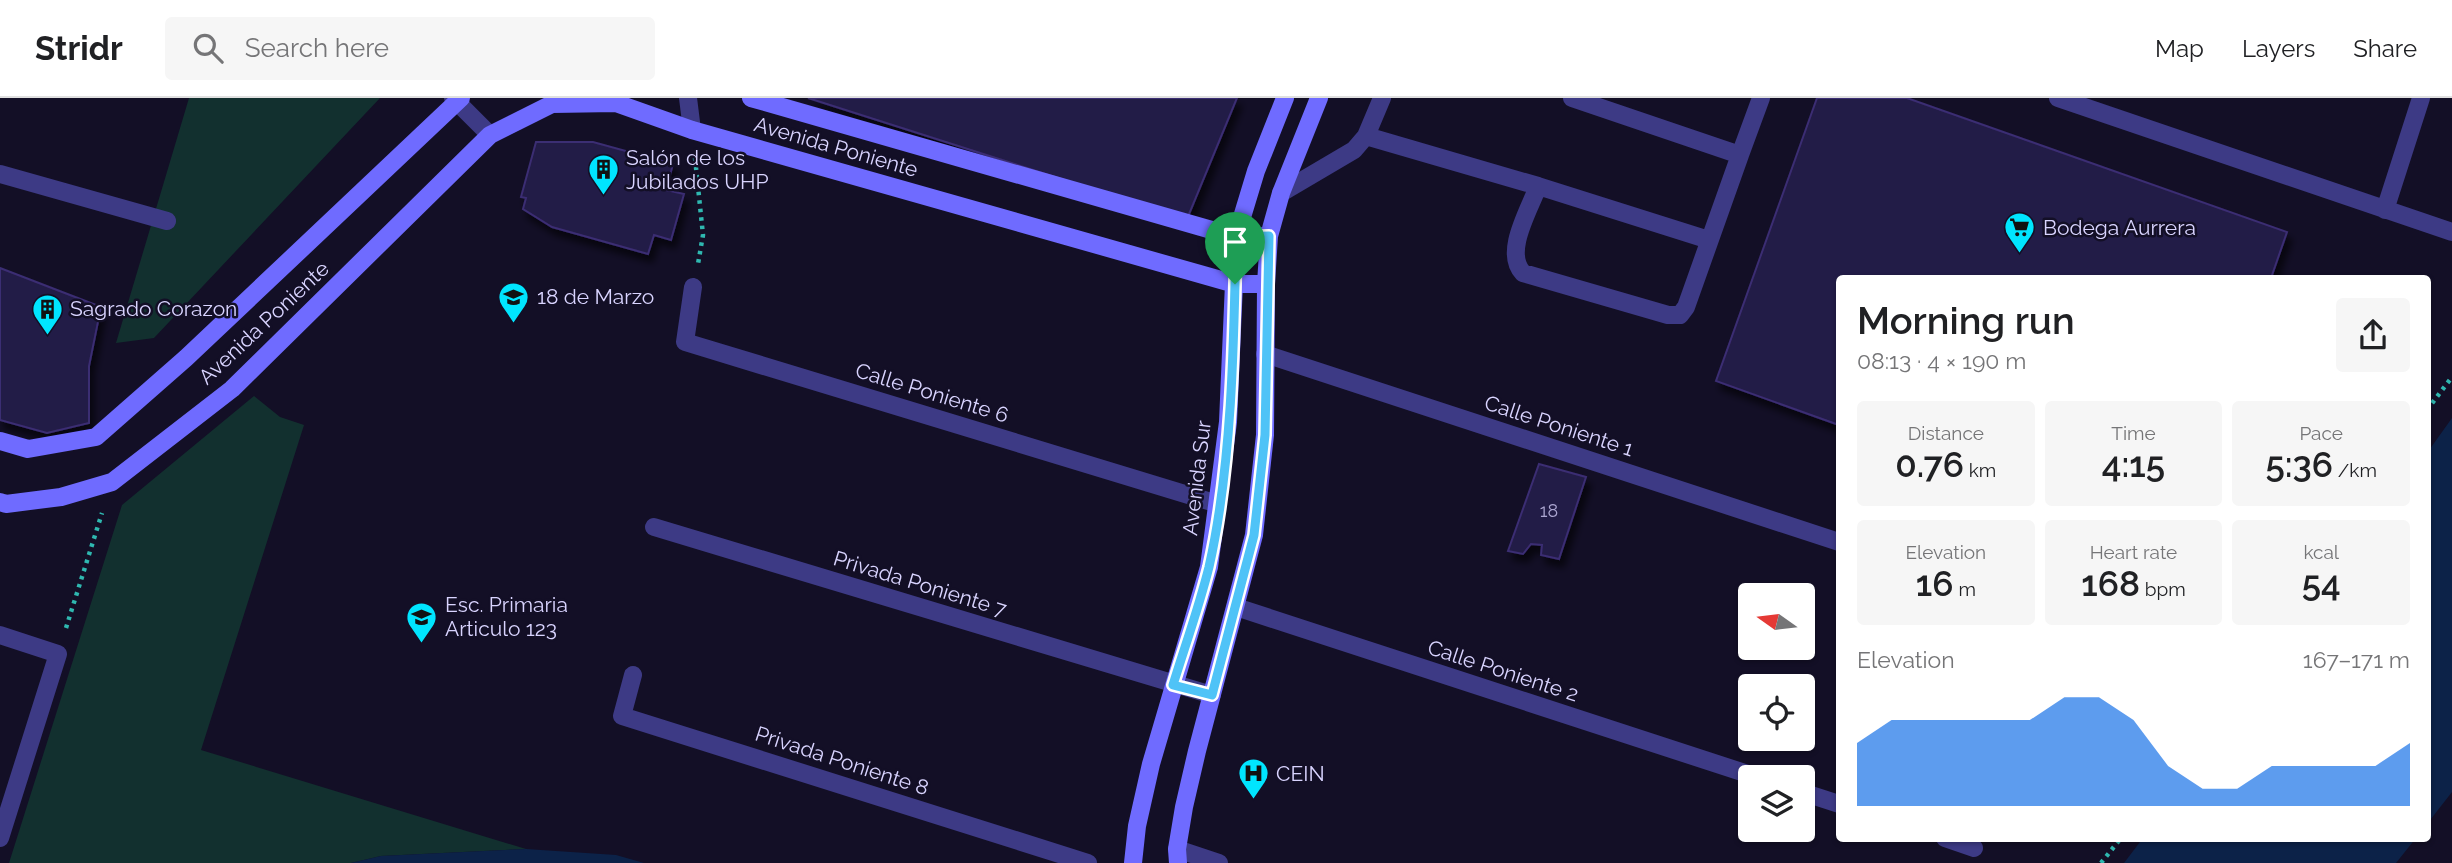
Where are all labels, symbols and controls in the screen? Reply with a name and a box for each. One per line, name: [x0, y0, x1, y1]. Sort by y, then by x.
search box: [165, 17, 655, 80]
text: Stridr: [35, 29, 123, 68]
icon: search: [189, 29, 227, 67]
text: Search here: [245, 33, 389, 63]
text: Map: [2155, 34, 2204, 63]
text: Layers: [2242, 34, 2315, 63]
text: Share: [2353, 34, 2417, 63]
street label: Avenida Poniente: [751, 111, 921, 182]
place label: Salón de los Jubilados UHP: [626, 145, 769, 194]
building icon: Salón de los Jubilados UHP: [586, 153, 620, 197]
supermarket icon: Bodega Aurrera: [2003, 211, 2037, 255]
pin: [1205, 212, 1265, 284]
place label: Bodega Aurrera: [2043, 215, 2196, 240]
icon: arrive: [1216, 223, 1254, 261]
street label: Avenida Poniente: [193, 256, 334, 389]
school or university icon: 18 de Marzo: [497, 280, 531, 324]
place label: 18 de Marzo: [537, 284, 654, 309]
building icon: Sagrado Corazon: [30, 292, 64, 336]
place label: Sagrado Corazon: [70, 296, 237, 321]
text: Morning run: [1857, 298, 2075, 343]
button: share: [2336, 298, 2410, 372]
text: 08:13 · 4 × 190 m: [1857, 347, 2026, 374]
street label: Calle Poniente 6: [853, 357, 1012, 428]
street label: Calle Poniente 1: [1482, 390, 1637, 461]
street label: Avenida Sur: [1177, 418, 1216, 537]
text: Distance: [1908, 422, 1984, 444]
text: Time: [2111, 422, 2156, 444]
text: Pace: [2299, 422, 2343, 444]
text: 0.76: [1895, 444, 1964, 485]
text: 4:15: [2102, 444, 2165, 485]
text: 5:36: [2265, 444, 2333, 485]
text: km: [1964, 459, 1996, 481]
text: /km: [2333, 459, 2377, 481]
house number: 18: [1540, 500, 1558, 521]
text: Elevation: [1905, 541, 1986, 563]
text: Heart rate: [2090, 541, 2177, 563]
text: kcal: [2303, 541, 2339, 563]
street label: Privada Poniente 7: [831, 545, 1010, 622]
text: 16: [1916, 563, 1954, 604]
text: 168: [2081, 563, 2140, 604]
text: 54: [2302, 563, 2341, 604]
text: m: [1954, 578, 1976, 600]
text: bpm: [2140, 578, 2186, 600]
north arrow: [1738, 583, 1815, 660]
map controls: [1738, 583, 1815, 842]
place label: Esc. Primaria Articulo 123: [445, 592, 568, 641]
school or university icon: Esc. Primaria Articulo 123: [405, 600, 439, 644]
street label: Calle Poniente 2: [1425, 634, 1582, 707]
text: Elevation: [1857, 646, 1955, 673]
text: 167–171 m: [2303, 646, 2410, 673]
button: locate: [1738, 674, 1815, 751]
street label: Privada Poniente 8: [752, 721, 932, 800]
hospital icon: CEIN: [1236, 757, 1270, 801]
place label: CEIN: [1276, 761, 1325, 786]
button: layers: [1738, 765, 1815, 842]

